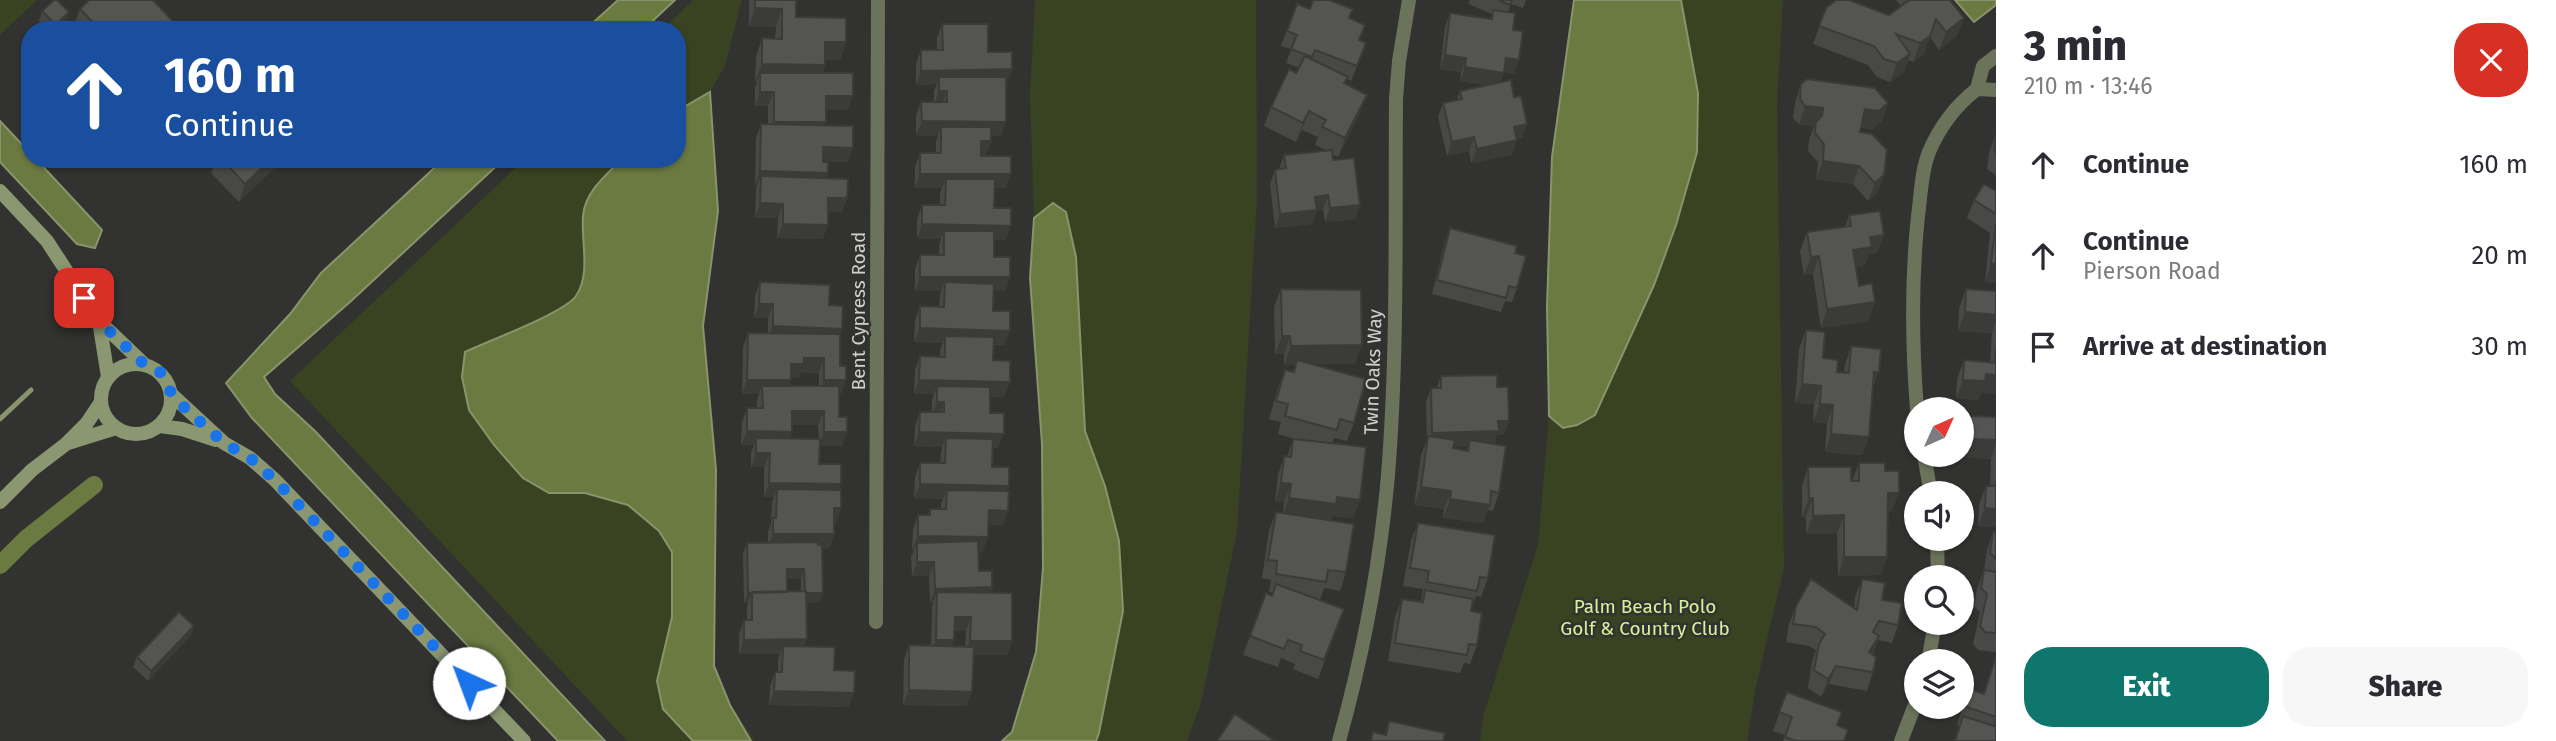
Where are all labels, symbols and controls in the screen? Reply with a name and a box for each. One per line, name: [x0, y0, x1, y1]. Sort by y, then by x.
text: 3 min: [2024, 21, 2127, 71]
button: close: [2454, 23, 2528, 97]
text: 160 m: [164, 46, 296, 105]
icon: ahead: [49, 49, 140, 140]
text: 210 m · 13:46: [2024, 72, 2152, 100]
text: Continue: [164, 106, 294, 144]
icon: ahead: [2024, 146, 2062, 184]
text: Continue: [2083, 149, 2189, 180]
text: 160 m: [2459, 149, 2528, 180]
text: Continue: [2083, 226, 2189, 257]
street label: Bent Cypress Road: [847, 232, 870, 390]
icon: ahead: [2024, 237, 2062, 275]
text: 20 m: [2471, 240, 2528, 271]
text: Pierson Road: [2083, 257, 2221, 285]
pin: [54, 268, 114, 328]
icon: arrive: [65, 279, 103, 317]
street label: Twin Oaks Way: [1359, 308, 1387, 435]
icon: arrive: [2024, 328, 2062, 366]
text: Arrive at destination: [2083, 331, 2327, 362]
text: 30 m: [2471, 331, 2528, 362]
north arrow: [1904, 397, 1974, 467]
map controls: [1904, 397, 1974, 719]
button: sound: [1904, 481, 1974, 551]
button: search: [1904, 565, 1974, 635]
park label: Palm Beach Polo Golf & Country Club: [1560, 595, 1730, 640]
position arrow: [432, 646, 506, 720]
button: Exit: [2024, 647, 2269, 727]
button: Share: [2283, 647, 2528, 727]
button: layers: [1904, 649, 1974, 719]

